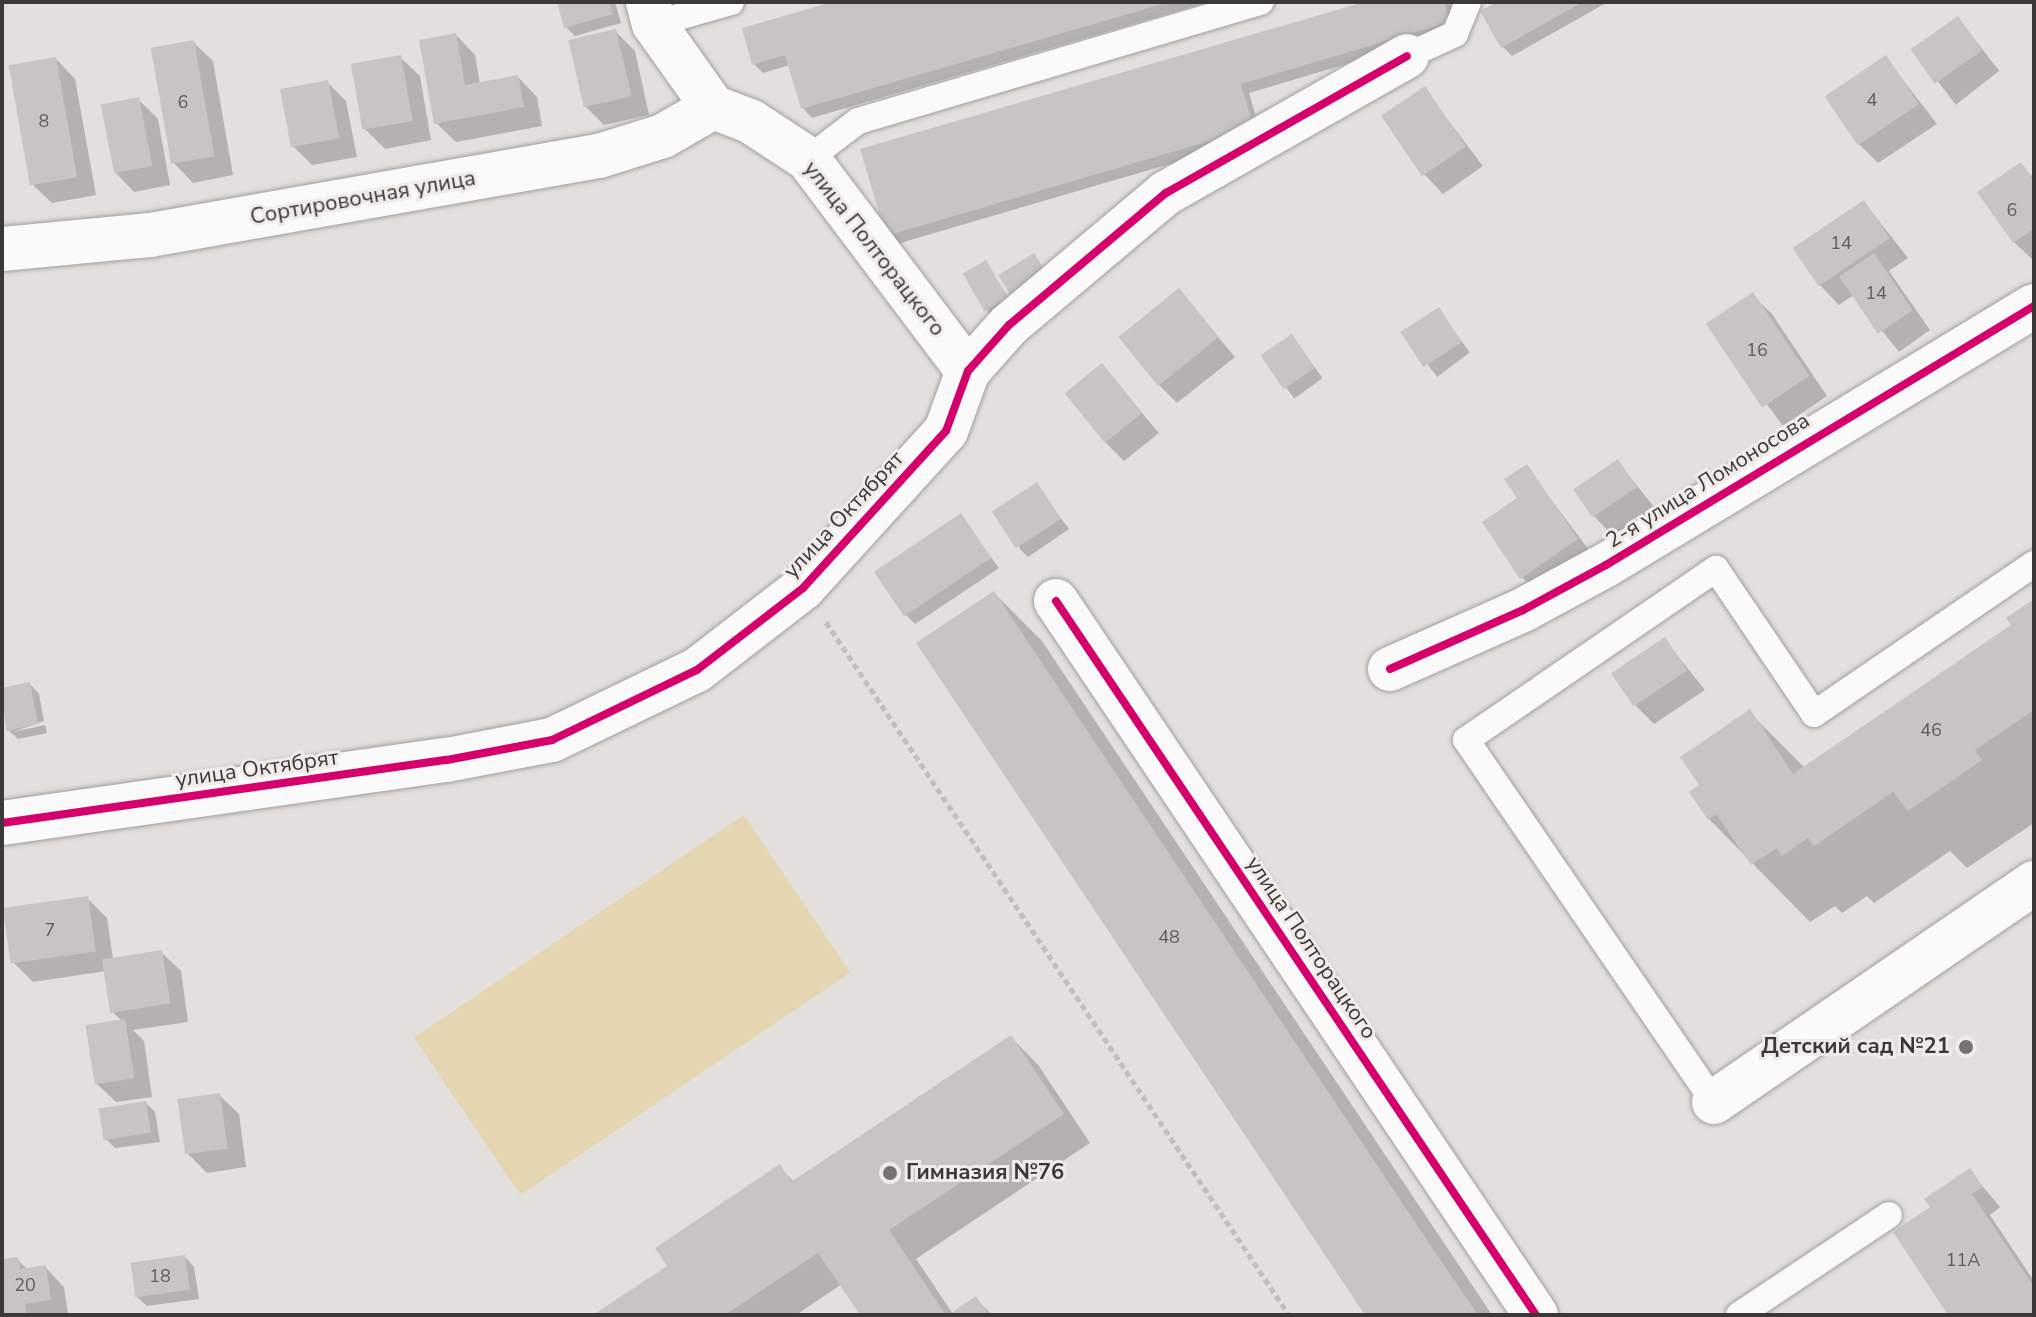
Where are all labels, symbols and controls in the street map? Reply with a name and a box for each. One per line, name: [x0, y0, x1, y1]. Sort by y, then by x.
house number: 4: [1867, 89, 1877, 111]
house number: 6: [178, 91, 188, 113]
house number: 8: [39, 110, 49, 132]
street label: улица Полторацкого: [797, 156, 951, 342]
street label: Сортировочная улица: [248, 165, 478, 231]
house number: 6: [2007, 199, 2017, 221]
house number: 14: [1830, 232, 1852, 254]
house number: 14: [1865, 282, 1887, 304]
house number: 16: [1746, 339, 1768, 361]
street label: 2-я улица Ломоносова: [1601, 408, 1815, 554]
street label: улица Октябрят: [778, 446, 910, 584]
house number: 46: [1920, 719, 1942, 741]
street label: улица Октябрят: [174, 745, 340, 793]
street label: улица Полторацкого: [1240, 852, 1382, 1044]
house number: 7: [45, 919, 55, 941]
house number: 48: [1158, 926, 1180, 948]
place label: Детский сад №21: [1761, 1034, 1950, 1060]
marker: Детский сад №21: [1957, 1038, 1975, 1056]
place label: Гимназия №76: [906, 1160, 1064, 1186]
marker: Гимназия №76: [881, 1164, 899, 1182]
house number: 11А: [1946, 1249, 1980, 1271]
house number: 18: [149, 1265, 171, 1287]
house number: 20: [14, 1274, 36, 1296]

